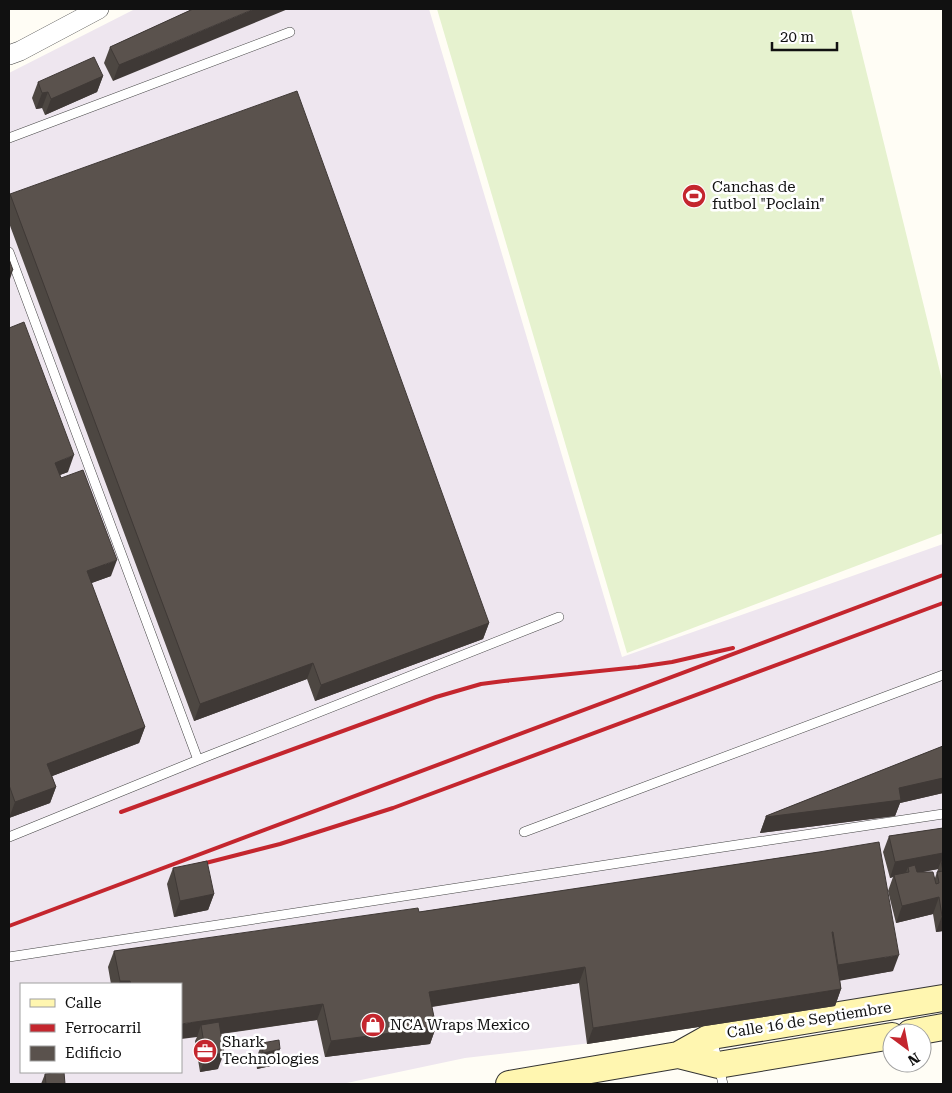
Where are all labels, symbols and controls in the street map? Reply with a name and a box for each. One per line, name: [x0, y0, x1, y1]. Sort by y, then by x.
scale bar: [772, 20, 837, 52]
text: 20 m: [780, 28, 815, 46]
place label: Canchas de futbol "Poclain": [712, 178, 825, 213]
sports icon: Canchas de futbol "Poclain": [681, 183, 707, 209]
legend: [20, 983, 182, 1073]
text: Calle: [65, 994, 101, 1012]
street label: Calle 16 de Septiembre: [726, 998, 892, 1042]
shop icon: NCA Wraps Mexico: [360, 1012, 386, 1038]
place label: NCA Wraps Mexico: [390, 1016, 530, 1034]
text: Ferrocarril: [65, 1019, 142, 1037]
north arrow: [882, 1023, 932, 1073]
place label: Shark Technologies: [222, 1033, 319, 1068]
office icon: Shark Technologies: [192, 1038, 218, 1064]
text: Edificio: [65, 1044, 122, 1062]
text: N: [905, 1049, 923, 1069]

